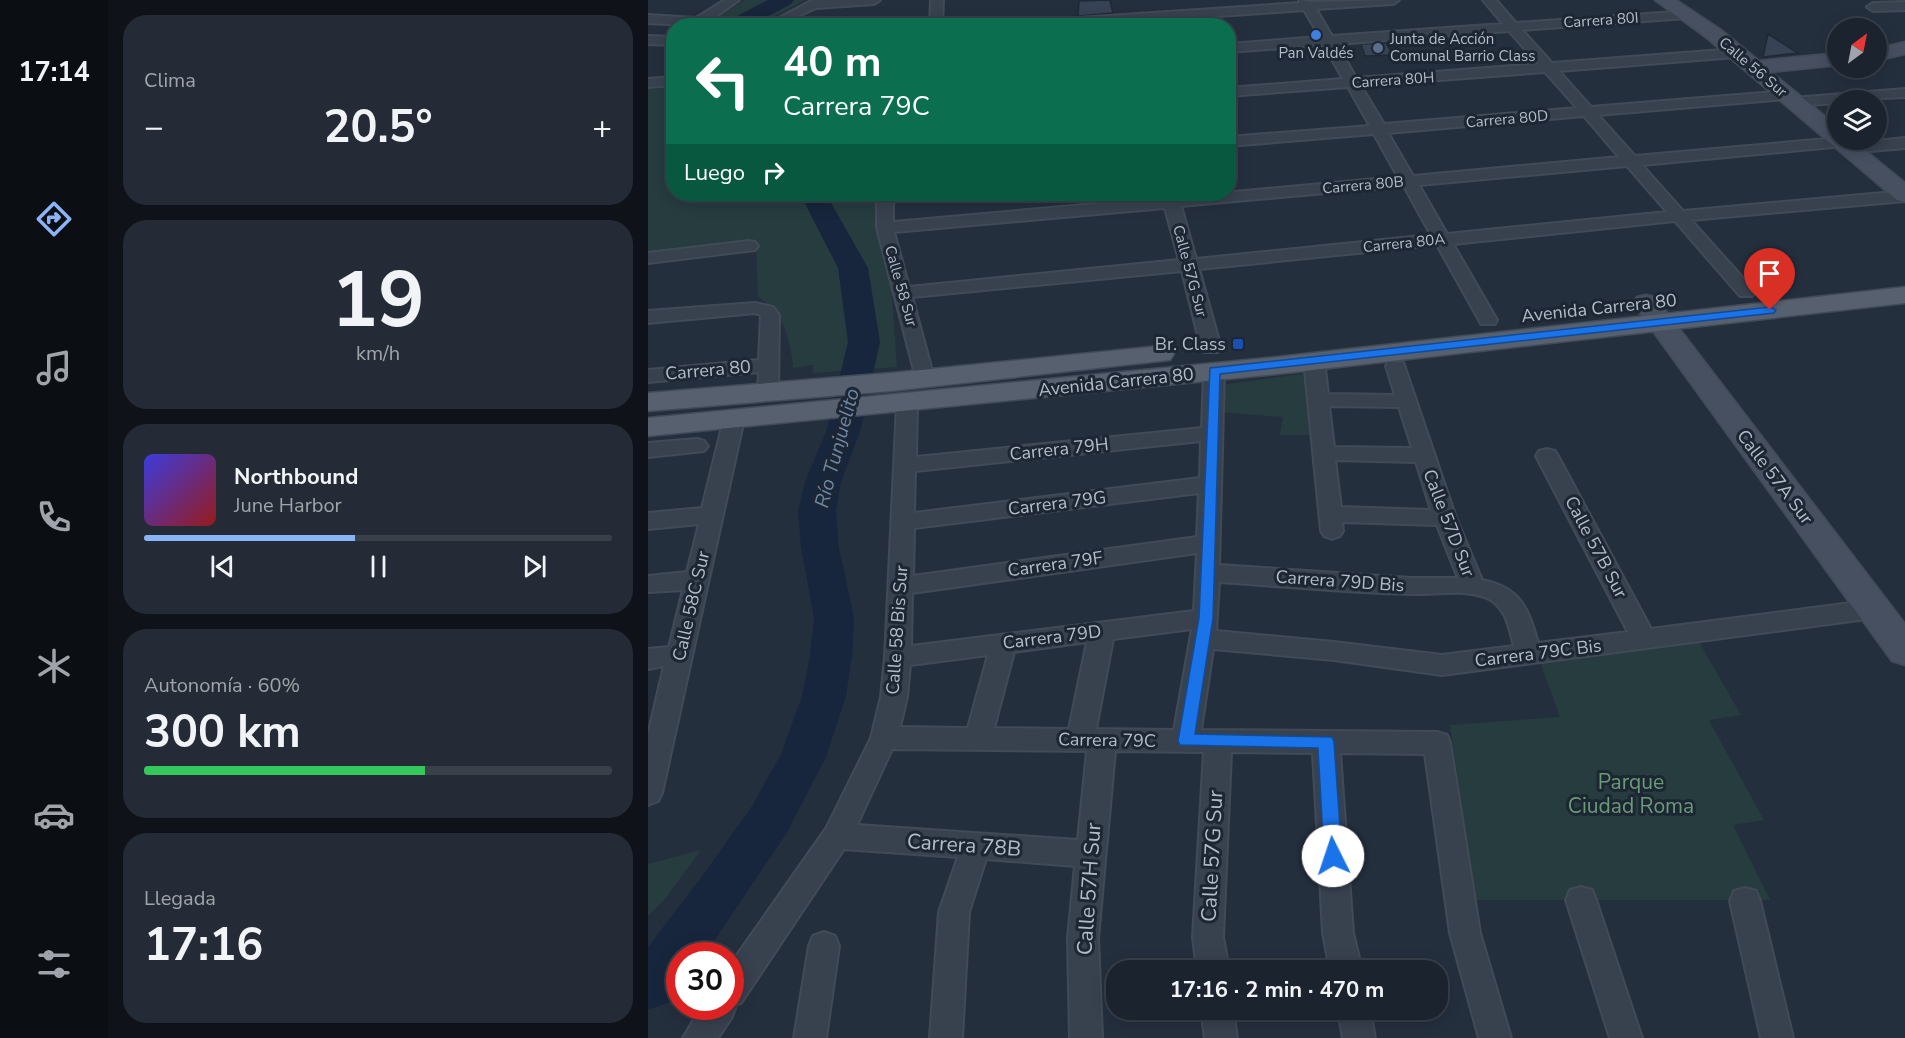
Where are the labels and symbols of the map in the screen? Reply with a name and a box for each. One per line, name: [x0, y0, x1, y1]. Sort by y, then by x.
street label: Carrera 80I: [1563, 7, 1639, 33]
north arrow: [1827, 18, 1887, 78]
marker: Pan Valdés: [1309, 28, 1323, 42]
place label: Junta de Acción Comunal Barrio Class: [1389, 29, 1535, 66]
street label: Calle 56 Sur: [1715, 33, 1792, 102]
marker: Junta de Acción Comunal Barrio Class: [1371, 41, 1385, 55]
place label: Pan Valdés: [1278, 43, 1354, 63]
street label: Carrera 80H: [1351, 67, 1435, 93]
street label: Carrera 80D: [1465, 105, 1549, 133]
street label: Carrera 80B: [1321, 171, 1405, 199]
street label: Calle 57G Sur: [1168, 223, 1212, 320]
street label: Carrera 80A: [1362, 229, 1446, 257]
street label: Calle 58 Sur: [880, 243, 922, 329]
pin: [1744, 248, 1795, 310]
street label: Avenida Carrera 80: [1520, 288, 1678, 328]
place label: Br. Class: [1155, 332, 1226, 356]
marker: Br. Class: [1231, 337, 1245, 351]
street label: Carrera 80: [664, 354, 752, 386]
street label: Avenida Carrera 80: [1037, 362, 1195, 402]
water label: Río Tunjuelito: [808, 385, 866, 511]
street label: Calle 57A Sur: [1731, 425, 1819, 530]
street label: Carrera 79H: [1008, 432, 1110, 466]
street label: Calle 57D Sur: [1417, 466, 1481, 581]
street label: Carrera 79G: [1006, 485, 1108, 521]
street label: Calle 57B Sur: [1559, 492, 1633, 603]
street label: Carrera 79F: [1006, 545, 1104, 583]
street label: Calle 58C Sur: [667, 548, 715, 663]
street label: Calle 58 Bis Sur: [881, 564, 914, 695]
street label: Carrera 79D Bis: [1275, 565, 1405, 597]
street label: Carrera 79D: [1001, 619, 1103, 655]
street label: Carrera 79C Bis: [1473, 633, 1603, 673]
street label: Carrera 79C: [1058, 727, 1156, 753]
park label: Parque Ciudad Roma: [1568, 768, 1694, 820]
street label: Calle 57G Sur: [1195, 789, 1229, 923]
street label: Calle 57H Sur: [1070, 821, 1108, 956]
position arrow: [1301, 824, 1365, 888]
street label: Carrera 78B: [906, 827, 1022, 863]
speed limit sign: 30: [666, 942, 744, 1020]

